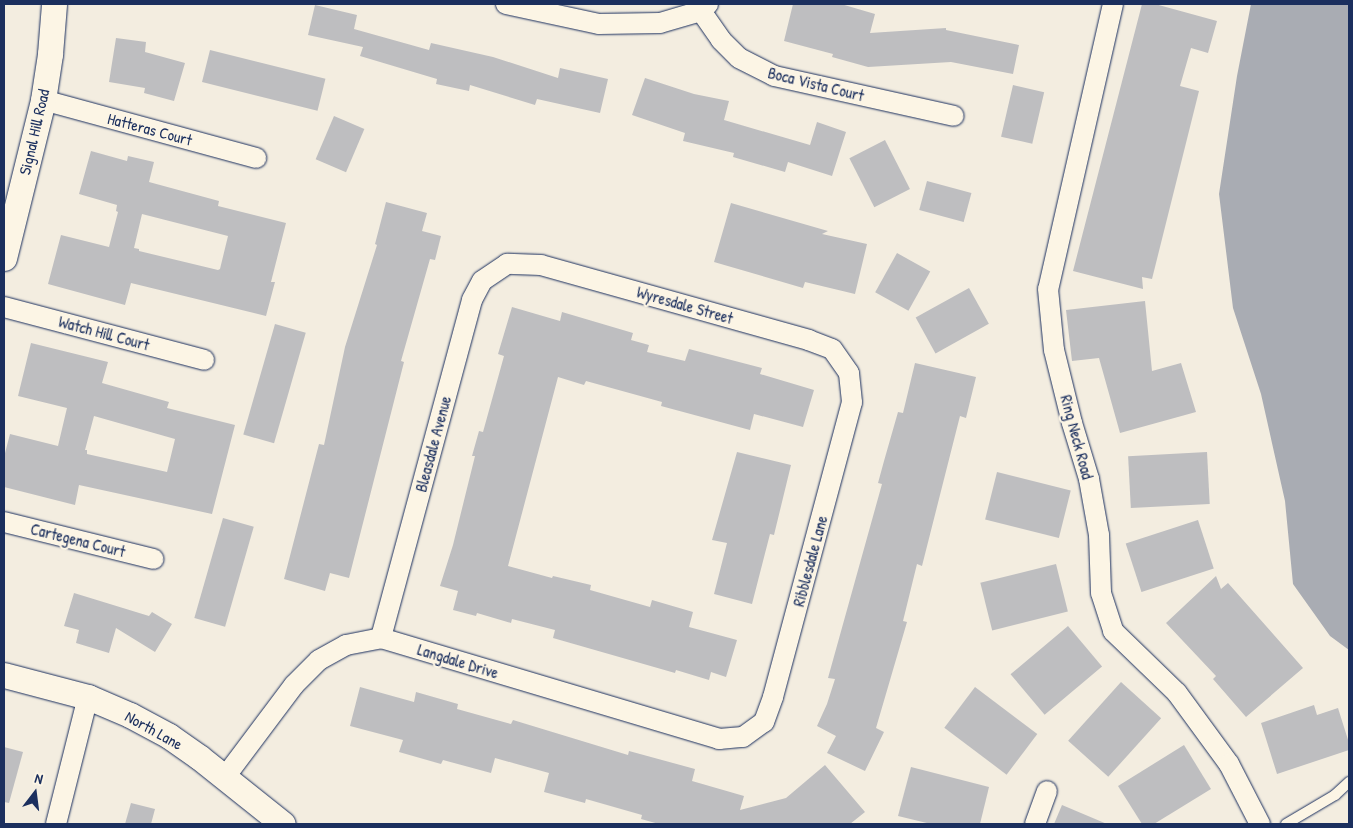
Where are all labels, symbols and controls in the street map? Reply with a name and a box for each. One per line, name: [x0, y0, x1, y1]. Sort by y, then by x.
street label: Boca Vista Court: [766, 63, 866, 105]
street label: Signal Hill Road: [15, 87, 53, 177]
street label: Hatteras Court: [106, 109, 194, 149]
street label: Wyresdale Street: [635, 282, 735, 328]
street label: Watch Hill Court: [57, 312, 151, 354]
street label: Ring Neck Road: [1057, 393, 1097, 481]
street label: Bleasdale Avenue: [411, 394, 455, 494]
street label: Ribblesdale Lane: [789, 513, 831, 609]
street label: Cartegena Court: [29, 519, 127, 561]
street label: Langdale Drive: [415, 640, 501, 682]
street label: North Lane: [122, 706, 186, 754]
north arrow: [10, 768, 60, 818]
text: N: [33, 768, 45, 788]

